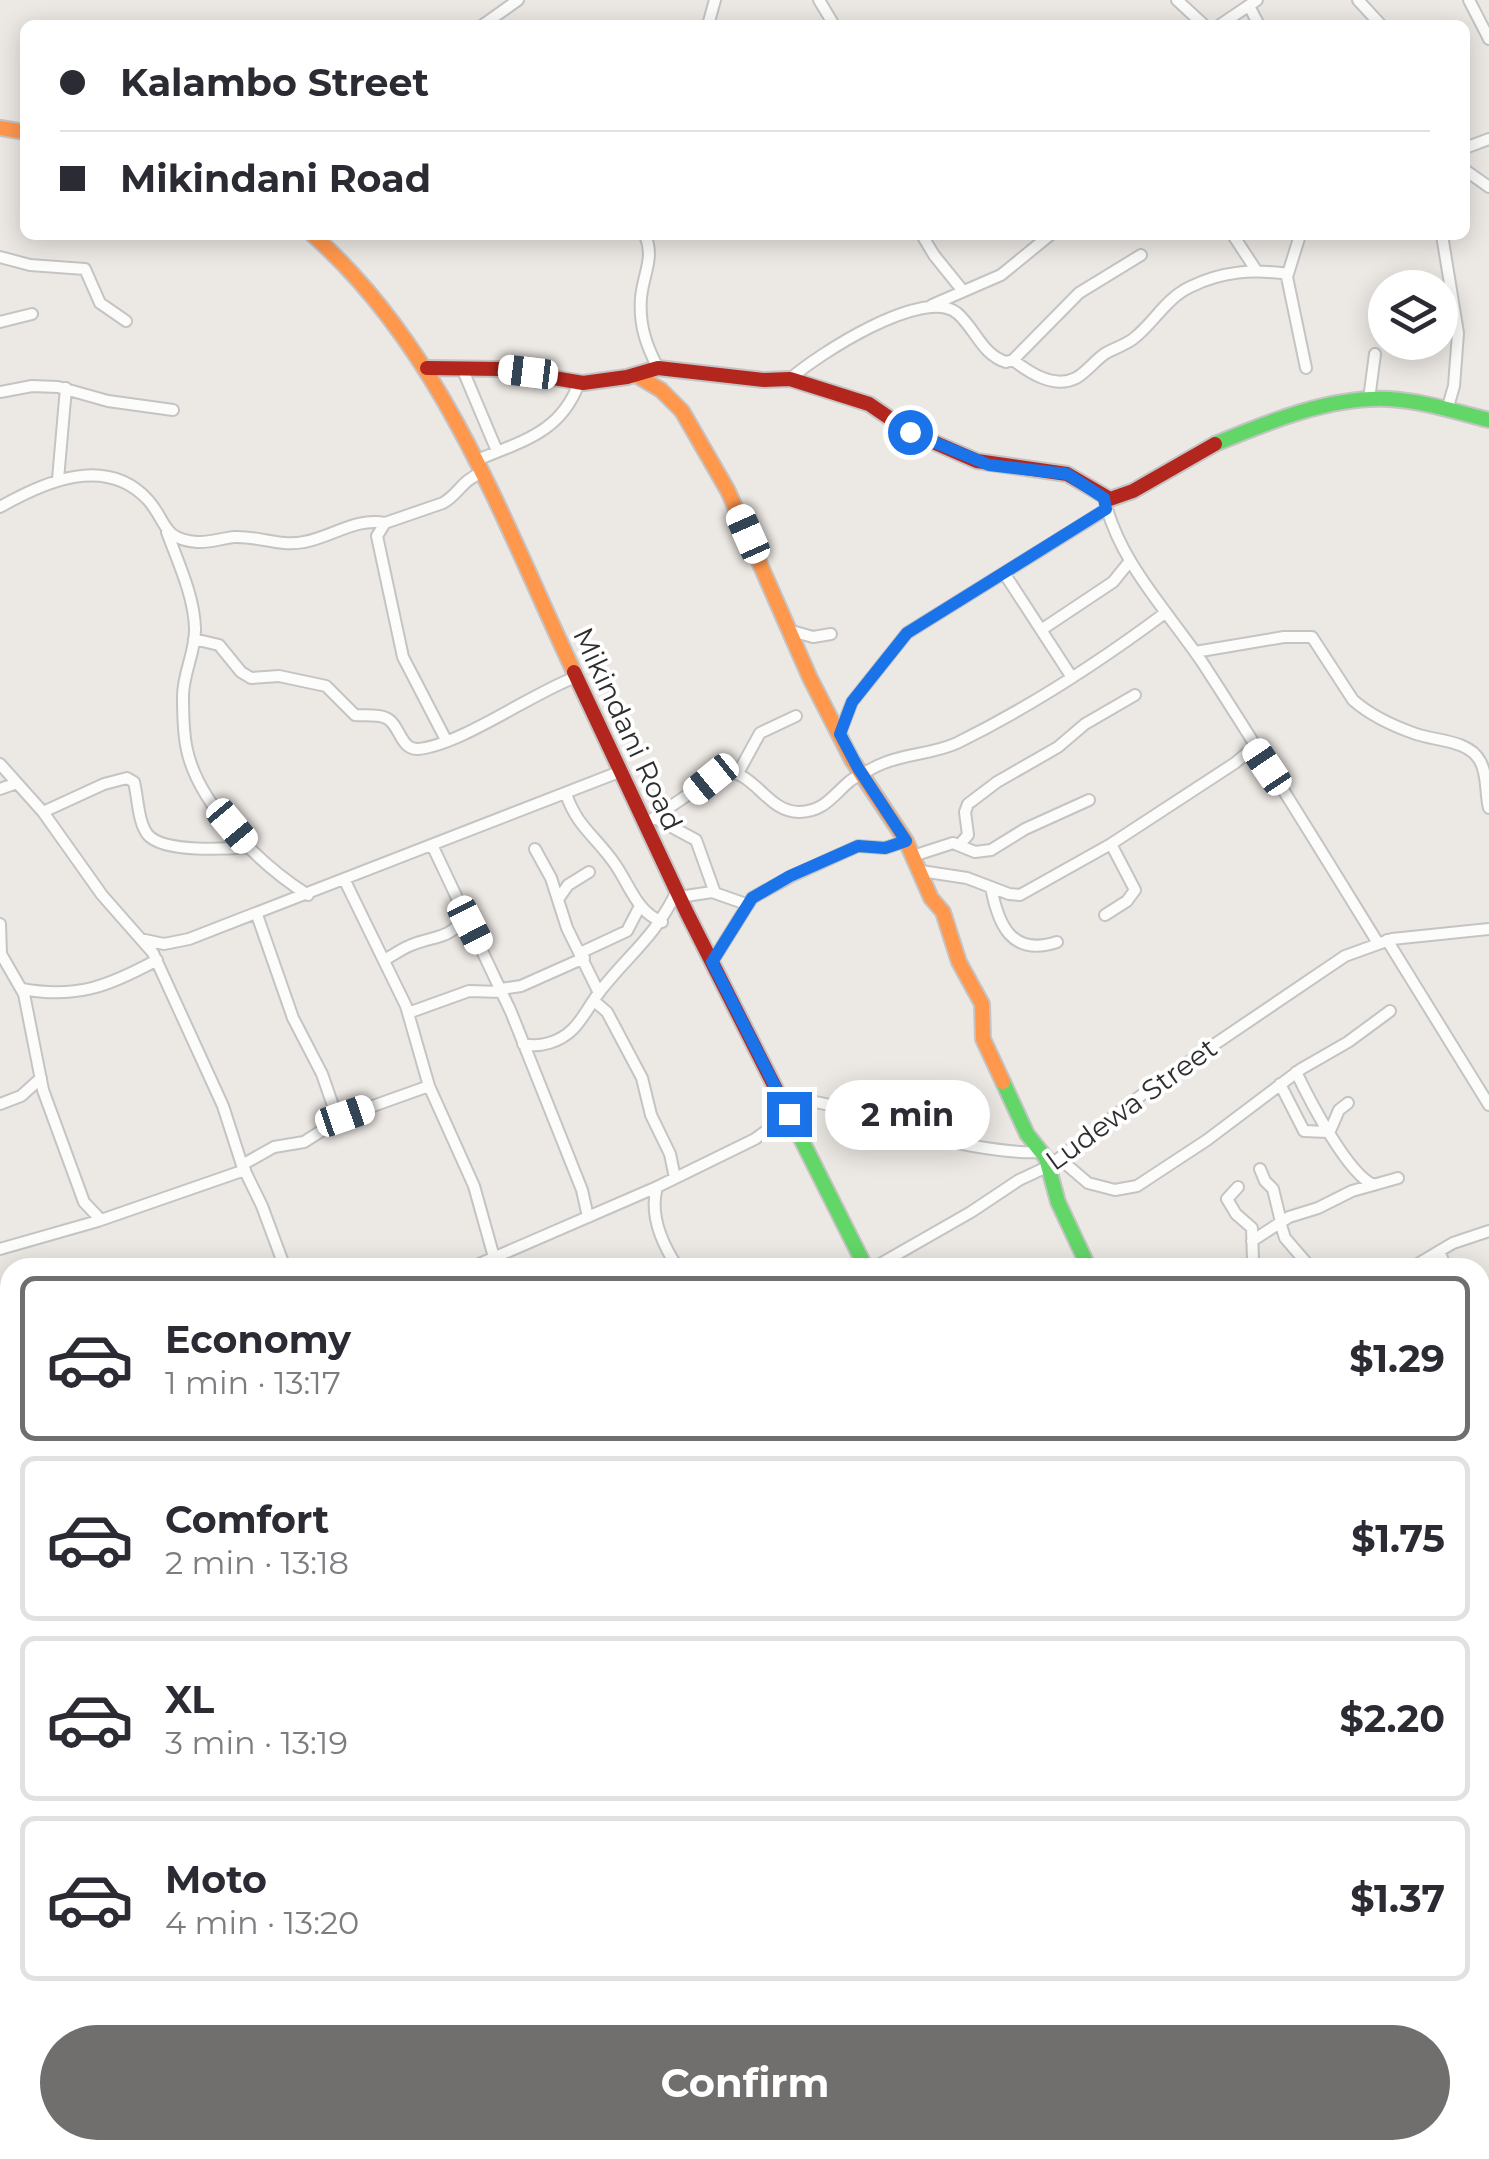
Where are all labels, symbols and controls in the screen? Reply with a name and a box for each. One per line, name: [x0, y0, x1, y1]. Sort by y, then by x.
text: Kalambo Street: [120, 59, 429, 106]
text: Mikindani Road: [120, 155, 431, 202]
map controls: [1368, 270, 1458, 360]
button: layers: [1368, 270, 1458, 360]
car: [496, 353, 560, 391]
route start: [888, 410, 933, 455]
car: [722, 500, 774, 568]
street label: Mikindani Road: [566, 622, 690, 836]
car: [1238, 734, 1296, 800]
car: [678, 748, 744, 810]
car: [201, 793, 263, 859]
car: [443, 891, 497, 959]
street label: Ludewa Street: [1039, 1031, 1223, 1177]
callout: 2 min: [824, 1079, 989, 1149]
car: [312, 1092, 378, 1140]
route end: [767, 1092, 812, 1137]
text: 2 min: [861, 1095, 954, 1134]
icon: car: [45, 1314, 135, 1404]
text: Economy: [165, 1316, 351, 1363]
text: $1.29: [1349, 1335, 1445, 1382]
text: 1 min · 13:17: [165, 1363, 341, 1402]
icon: car: [45, 1494, 135, 1584]
text: Comfort: [165, 1496, 329, 1543]
text: $1.75: [1351, 1515, 1445, 1562]
text: 2 min · 13:18: [165, 1543, 349, 1582]
icon: car: [45, 1674, 135, 1764]
text: XL: [165, 1676, 214, 1723]
text: $2.20: [1339, 1695, 1445, 1742]
text: 3 min · 13:19: [165, 1723, 348, 1762]
icon: car: [45, 1854, 135, 1944]
text: Moto: [165, 1856, 267, 1903]
text: $1.37: [1350, 1875, 1445, 1922]
text: 4 min · 13:20: [165, 1903, 359, 1942]
button: Confirm: [40, 2025, 1450, 2140]

